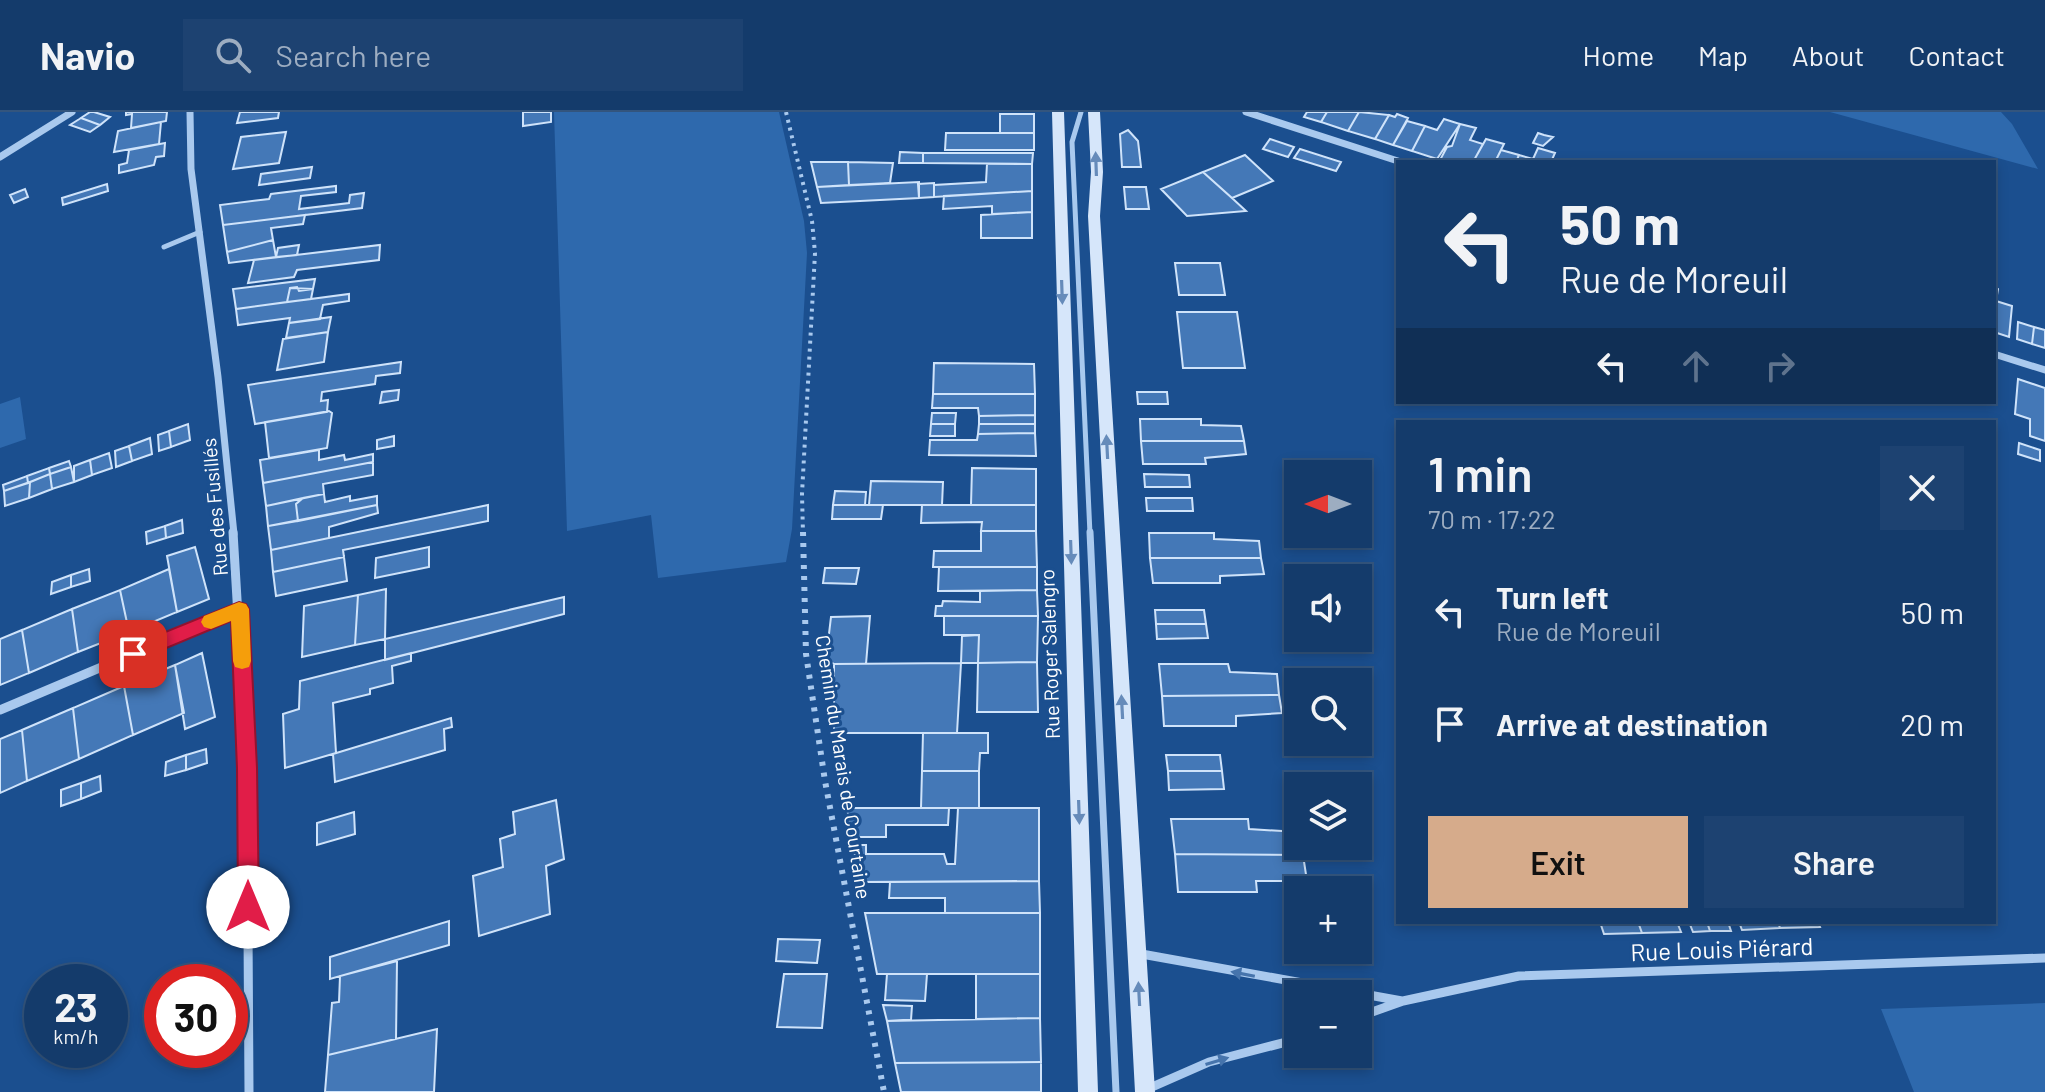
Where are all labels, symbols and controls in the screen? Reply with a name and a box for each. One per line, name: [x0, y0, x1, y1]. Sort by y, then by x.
search box: [183, 19, 743, 91]
text: Navio: [40, 32, 135, 78]
icon: search: [211, 33, 255, 77]
text: Search here: [275, 37, 431, 73]
text: Home: [1583, 38, 1654, 72]
text: Map: [1698, 38, 1748, 72]
text: About: [1792, 38, 1864, 72]
text: Contact: [1908, 38, 2005, 72]
one-way arrow: [1090, 151, 1103, 176]
text: 50 m: [1560, 189, 1680, 256]
icon: left: [1428, 192, 1532, 296]
text: Rue de Moreuil: [1560, 257, 1788, 300]
one-way arrow: [1056, 280, 1069, 305]
icon: left: [1590, 344, 1634, 388]
icon: ahead: [1674, 344, 1718, 388]
icon: right: [1758, 344, 1802, 388]
one-way arrow: [1101, 434, 1114, 460]
street label: Rue des Fusillés: [196, 437, 232, 577]
text: 1 min: [1428, 444, 1533, 502]
button: close: [1880, 446, 1964, 530]
north arrow: [1284, 460, 1372, 548]
map controls: [1284, 460, 1372, 1068]
text: 70 m · 17:22: [1428, 503, 1556, 534]
one-way arrow: [1064, 540, 1077, 565]
button: sound: [1284, 564, 1372, 652]
street label: Rue Roger Salengro: [1034, 569, 1064, 739]
text: Turn left: [1496, 579, 1609, 615]
icon: left: [1428, 590, 1472, 634]
text: 50 m: [1901, 594, 1964, 630]
text: Rue de Moreuil: [1496, 615, 1661, 646]
pin: [99, 620, 167, 688]
icon: arrive: [111, 632, 155, 676]
street label: Chemin du Marais de Courtaine: [811, 633, 877, 901]
button: search: [1284, 668, 1372, 756]
one-way arrow: [1115, 694, 1128, 719]
icon: arrive: [1428, 702, 1472, 746]
text: Arrive at destination: [1496, 706, 1768, 742]
text: 20 m: [1900, 706, 1964, 742]
button: layers: [1284, 772, 1372, 860]
one-way arrow: [1073, 800, 1086, 825]
button: Exit: [1428, 816, 1688, 908]
button: Share: [1704, 816, 1964, 908]
position arrow: [206, 865, 290, 949]
button: +: [1284, 876, 1372, 964]
street label: Rue Louis Piérard: [1630, 931, 1814, 966]
speed limit sign: 30: [144, 964, 248, 1068]
one-way arrow: [1230, 967, 1255, 979]
button: −: [1284, 980, 1372, 1068]
one-way arrow: [1132, 981, 1145, 1006]
text: 23: [54, 982, 98, 1030]
text: km/h: [53, 1024, 99, 1048]
one-way arrow: [1205, 1054, 1229, 1067]

